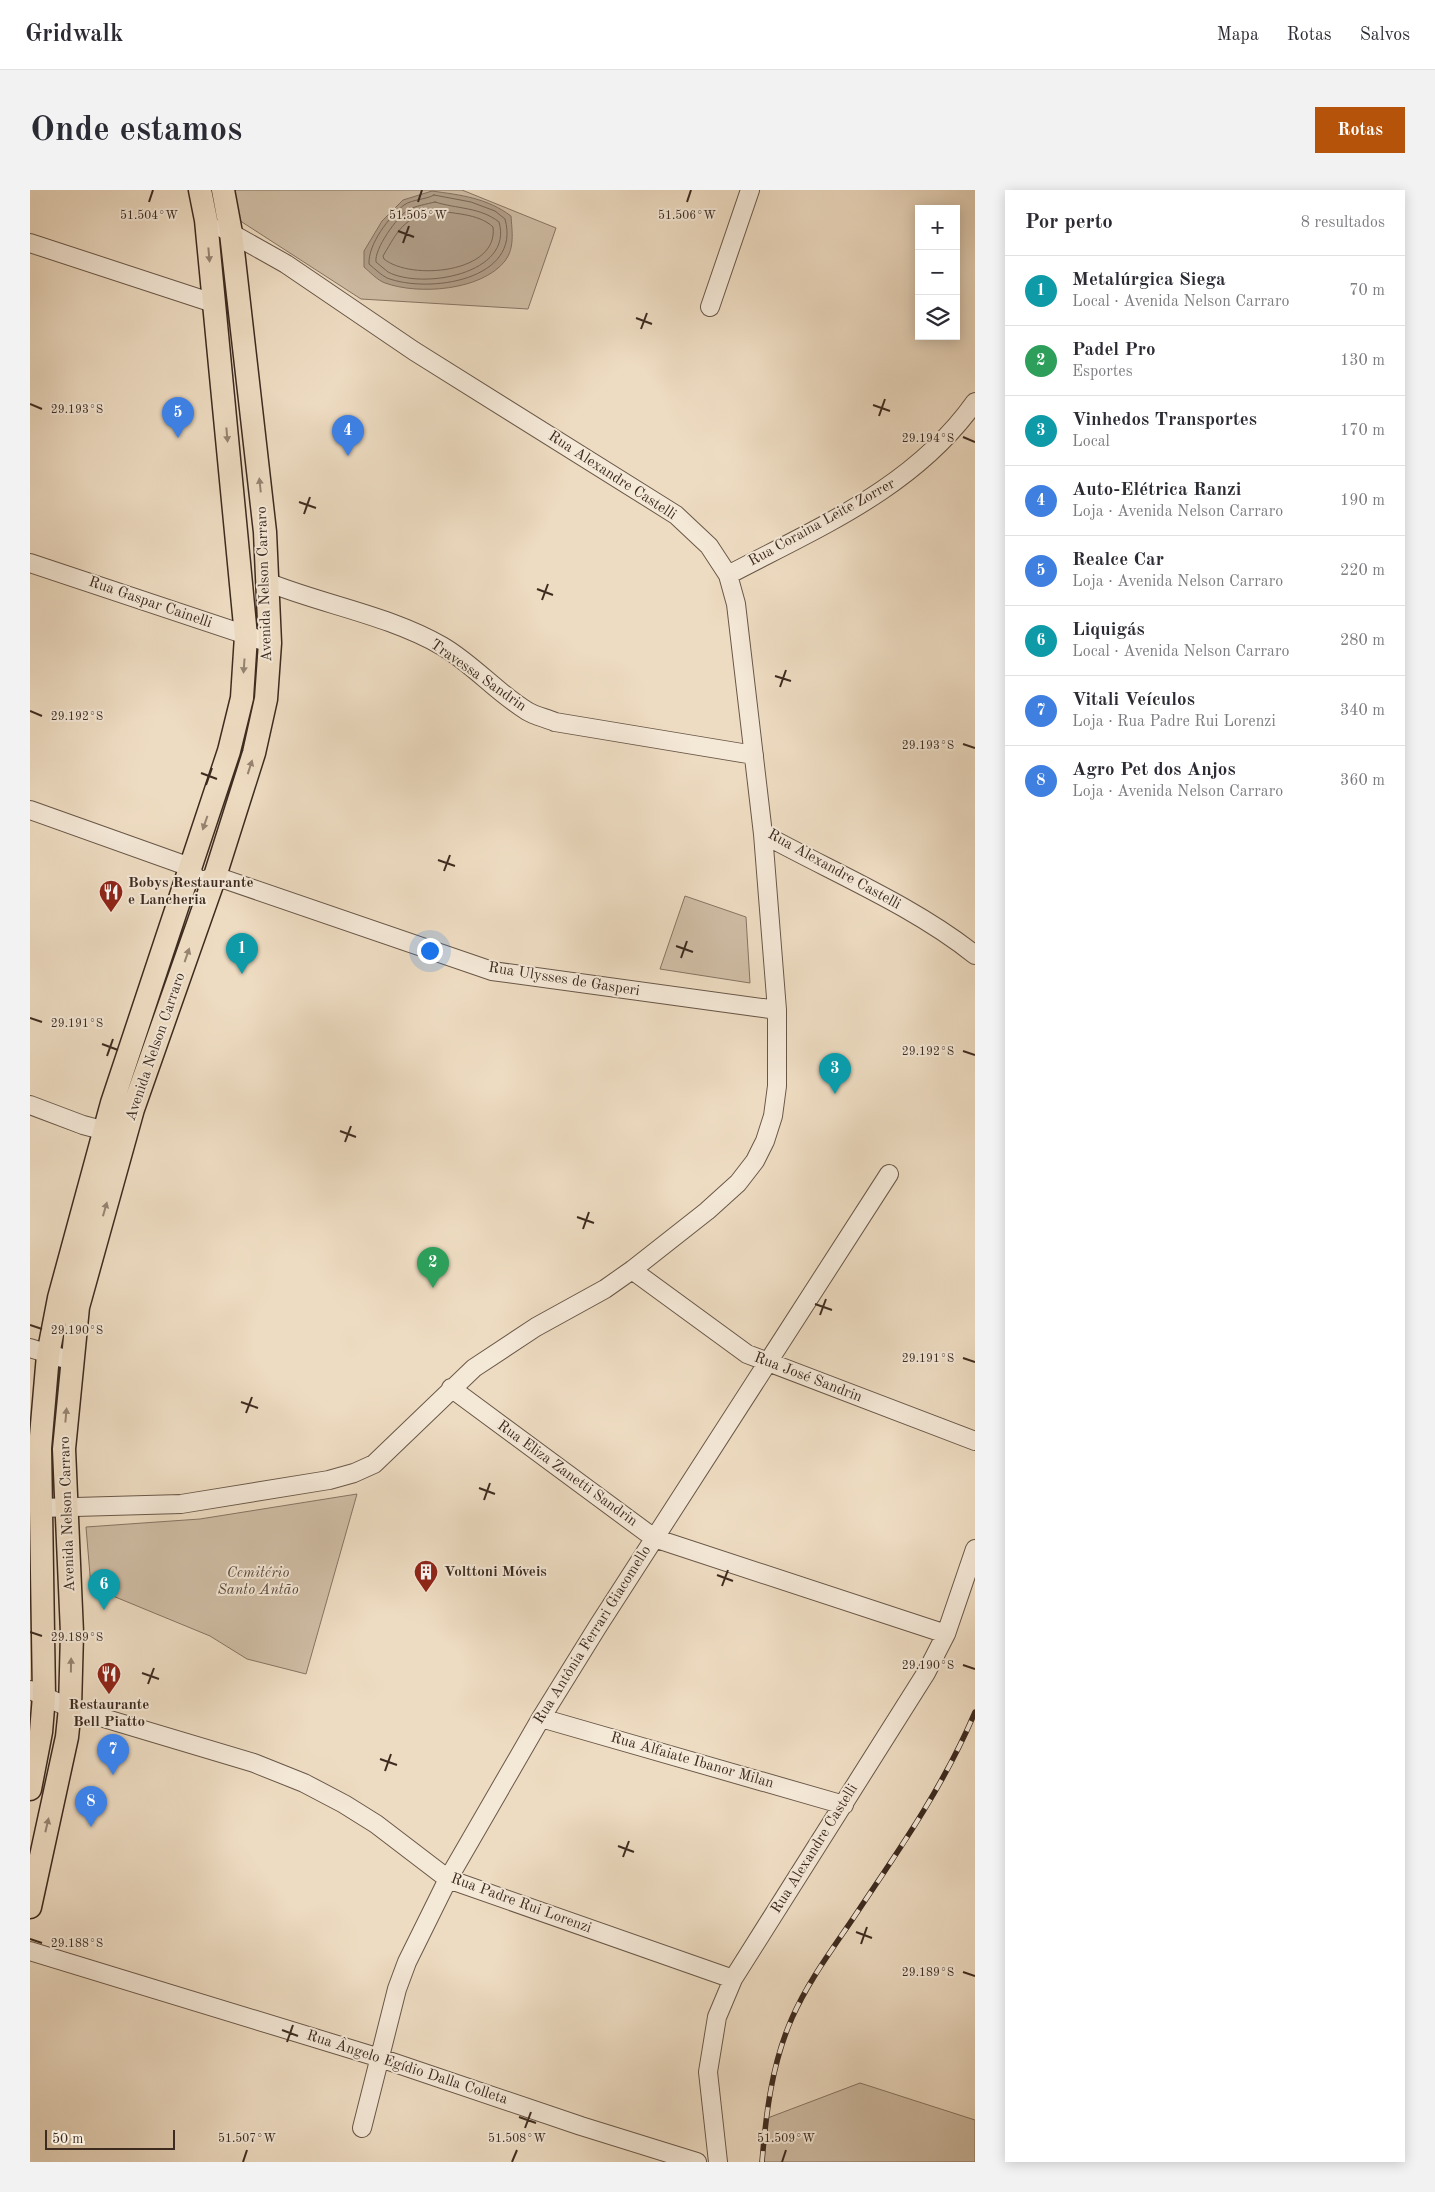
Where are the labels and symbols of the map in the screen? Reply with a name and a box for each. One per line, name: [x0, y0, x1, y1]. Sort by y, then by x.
text: 51.504°W: [120, 209, 178, 222]
text: 51.505°W: [389, 209, 447, 222]
text: 51.506°W: [658, 209, 716, 222]
one-way arrow: [205, 248, 213, 264]
pin: 5: [162, 397, 194, 438]
text: 29.193°S: [51, 404, 103, 416]
pin: 4: [332, 415, 364, 456]
one-way arrow: [223, 427, 231, 443]
street label: Rua Alexandre Castelli: [545, 429, 679, 523]
text: 29.194°S: [902, 433, 954, 445]
street label: Rua Coraina Leite Zorrer: [746, 476, 898, 570]
one-way arrow: [256, 477, 264, 493]
street label: Avenida Nelson Carraro: [255, 506, 275, 662]
street label: Rua Gaspar Cainelli: [86, 575, 214, 631]
street label: Travessa Sandrin: [427, 637, 529, 715]
one-way arrow: [239, 658, 247, 674]
text: 29.192°S: [51, 711, 103, 723]
text: 29.193°S: [902, 740, 954, 752]
one-way arrow: [246, 760, 254, 775]
one-way arrow: [201, 816, 209, 831]
street label: Rua Alexandre Castelli: [765, 827, 903, 913]
place label: Bobys Restaurante e Lancheria: [128, 876, 253, 908]
restaurant icon: Bobys Restaurante e Lancheria: [98, 879, 124, 913]
pin: 1: [226, 933, 258, 974]
your location: [417, 938, 443, 964]
one-way arrow: [183, 947, 191, 962]
street label: Rua Ulysses de Gasperi: [487, 961, 641, 999]
street label: Avenida Nelson Carraro: [124, 971, 188, 1123]
text: 29.191°S: [51, 1018, 103, 1030]
text: 29.192°S: [902, 1046, 954, 1058]
pin: 3: [819, 1053, 851, 1094]
one-way arrow: [101, 1202, 109, 1217]
pin: 2: [417, 1247, 449, 1288]
text: 29.190°S: [51, 1325, 103, 1337]
street label: Rua José Sandrin: [752, 1350, 864, 1406]
text: 29.191°S: [902, 1353, 954, 1365]
one-way arrow: [63, 1407, 71, 1423]
street label: Rua Eliza Zanetti Sandrin: [494, 1418, 640, 1530]
street label: Avenida Nelson Carraro: [58, 1436, 78, 1592]
street label: Rua Antônia Ferrari Giacomello: [532, 1543, 654, 1727]
building icon: Volttoni Móveis: [413, 1559, 439, 1593]
place label: Volttoni Móveis: [444, 1565, 547, 1580]
park label: Cemitério Santo Antão: [217, 1566, 299, 1598]
pin: 6: [88, 1569, 120, 1610]
text: 29.189°S: [51, 1632, 103, 1644]
one-way arrow: [68, 1656, 76, 1672]
text: 29.190°S: [902, 1660, 954, 1672]
restaurant icon: Restaurante Bell Piatto: [96, 1661, 122, 1695]
place label: Restaurante Bell Piatto: [69, 1698, 149, 1730]
street label: Rua Alfaiate Ibanor Milan: [609, 1730, 775, 1792]
pin: 7: [97, 1734, 129, 1775]
street label: Rua Alexandre Castelli: [769, 1782, 861, 1916]
pin: 8: [75, 1786, 107, 1827]
one-way arrow: [43, 1817, 51, 1832]
street label: Rua Padre Rui Lorenzi: [449, 1872, 593, 1936]
text: 29.188°S: [51, 1938, 103, 1950]
text: 29.189°S: [902, 1967, 954, 1979]
street label: Rua Ângelo Egídio Dalla Colleta: [305, 2025, 511, 2108]
scale bar: [45, 2127, 175, 2150]
text: 51.507°W: [218, 2132, 276, 2145]
text: 51.508°W: [488, 2132, 546, 2145]
text: 51.509°W: [757, 2132, 815, 2145]

